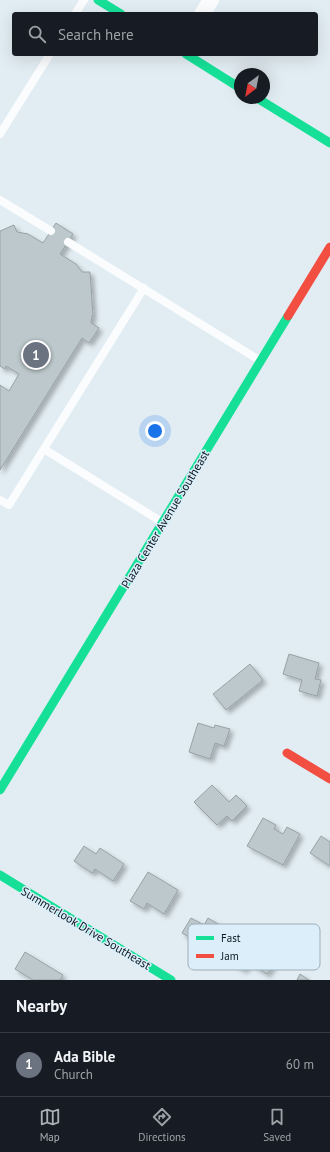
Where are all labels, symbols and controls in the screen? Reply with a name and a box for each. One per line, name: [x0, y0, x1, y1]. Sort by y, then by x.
search box: [12, 12, 318, 56]
icon: search: [26, 23, 48, 45]
text: Search here: [58, 25, 134, 44]
north arrow: [234, 68, 270, 104]
pin: 1: [23, 340, 49, 370]
your location: [145, 421, 165, 441]
street label: Plaza Center Avenue Southeast: [118, 447, 212, 591]
street label: Summerlook Drive Southeast: [18, 883, 154, 973]
legend: [188, 924, 320, 970]
text: Fast: [221, 931, 241, 945]
text: Jam: [220, 949, 239, 963]
text: Nearby: [16, 995, 67, 1017]
text: Ada Bible: [54, 1047, 115, 1066]
text: 1: [25, 1056, 33, 1073]
text: 60 m: [286, 1056, 314, 1073]
text: Church: [54, 1066, 93, 1083]
tab: Map: [39, 1106, 61, 1144]
tab: Directions: [138, 1106, 186, 1144]
tab: Saved: [263, 1106, 291, 1144]

